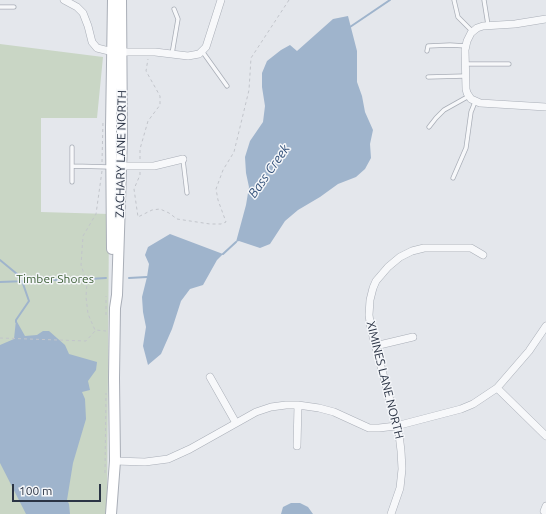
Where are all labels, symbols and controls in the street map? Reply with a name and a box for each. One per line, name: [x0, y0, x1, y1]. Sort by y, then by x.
street label: ZACHARY LANE NORTH: [113, 90, 129, 218]
water label: Bass Creek: [245, 141, 293, 201]
park label: Timber Shores: [16, 272, 94, 286]
street label: XIMINES LANE NORTH: [363, 320, 407, 440]
scale bar: [14, 476, 103, 502]
text: 100 m: [19, 484, 52, 497]

